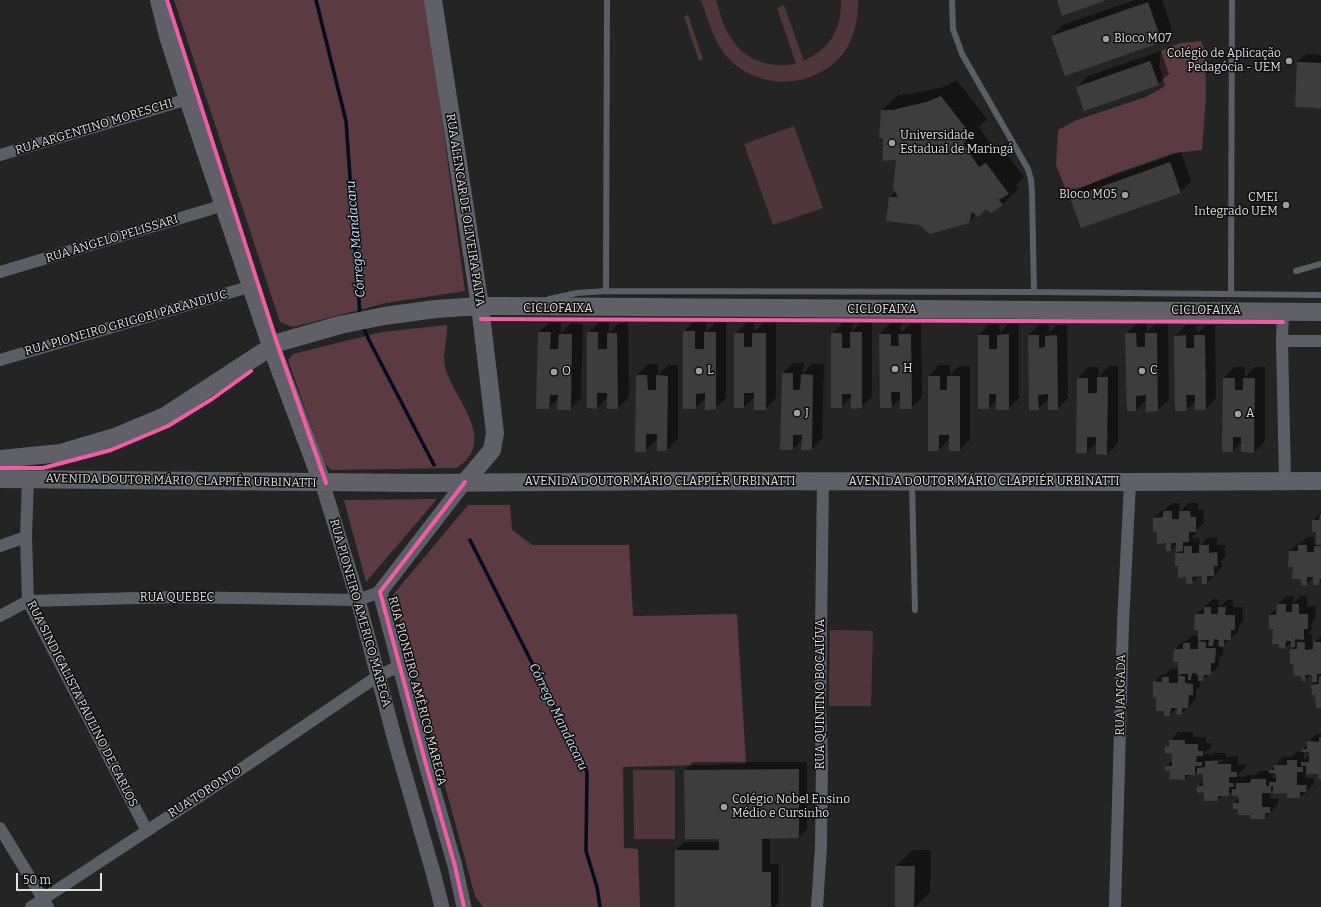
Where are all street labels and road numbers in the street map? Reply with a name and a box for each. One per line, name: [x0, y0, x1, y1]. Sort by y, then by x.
street label: RUA ARGENTINO MORESCHI: [14, 96, 174, 158]
street label: RUA ALENCAR DE OLIVEIRA PAIVA: [443, 113, 487, 307]
street label: RUA ÂNGELO PELISSARI: [44, 212, 180, 266]
street label: RUA PIONEIRO GRIGORI PARANDIUC: [23, 287, 229, 359]
street label: CICLOFAIXA: [523, 302, 593, 316]
street label: CICLOFAIXA: [847, 303, 917, 317]
street label: CICLOFAIXA: [1171, 304, 1241, 318]
street label: AVENIDA DOUTOR MÁRIO CLAPPIÉR URBINATTI: [45, 471, 317, 491]
street label: AVENIDA DOUTOR MÁRIO CLAPPIÉR URBINATTI: [524, 475, 796, 489]
street label: AVENIDA DOUTOR MÁRIO CLAPPIÉR URBINATTI: [848, 475, 1120, 489]
street label: RUA PIONEIRO AMERICO MAREGA: [326, 517, 394, 709]
street label: RUA QUEBEC: [140, 591, 214, 605]
street label: RUA PIONEIRO AMÉRICO MAREGA: [385, 595, 449, 787]
street label: RUA SINDICALISTA PAULINO DE CARLOS: [24, 599, 140, 809]
street label: RUA QUINTINO BOCAIÚVA: [814, 619, 828, 769]
street label: RUA JANGADA: [1113, 654, 1129, 736]
street label: RUA TORONTO: [166, 763, 244, 821]

